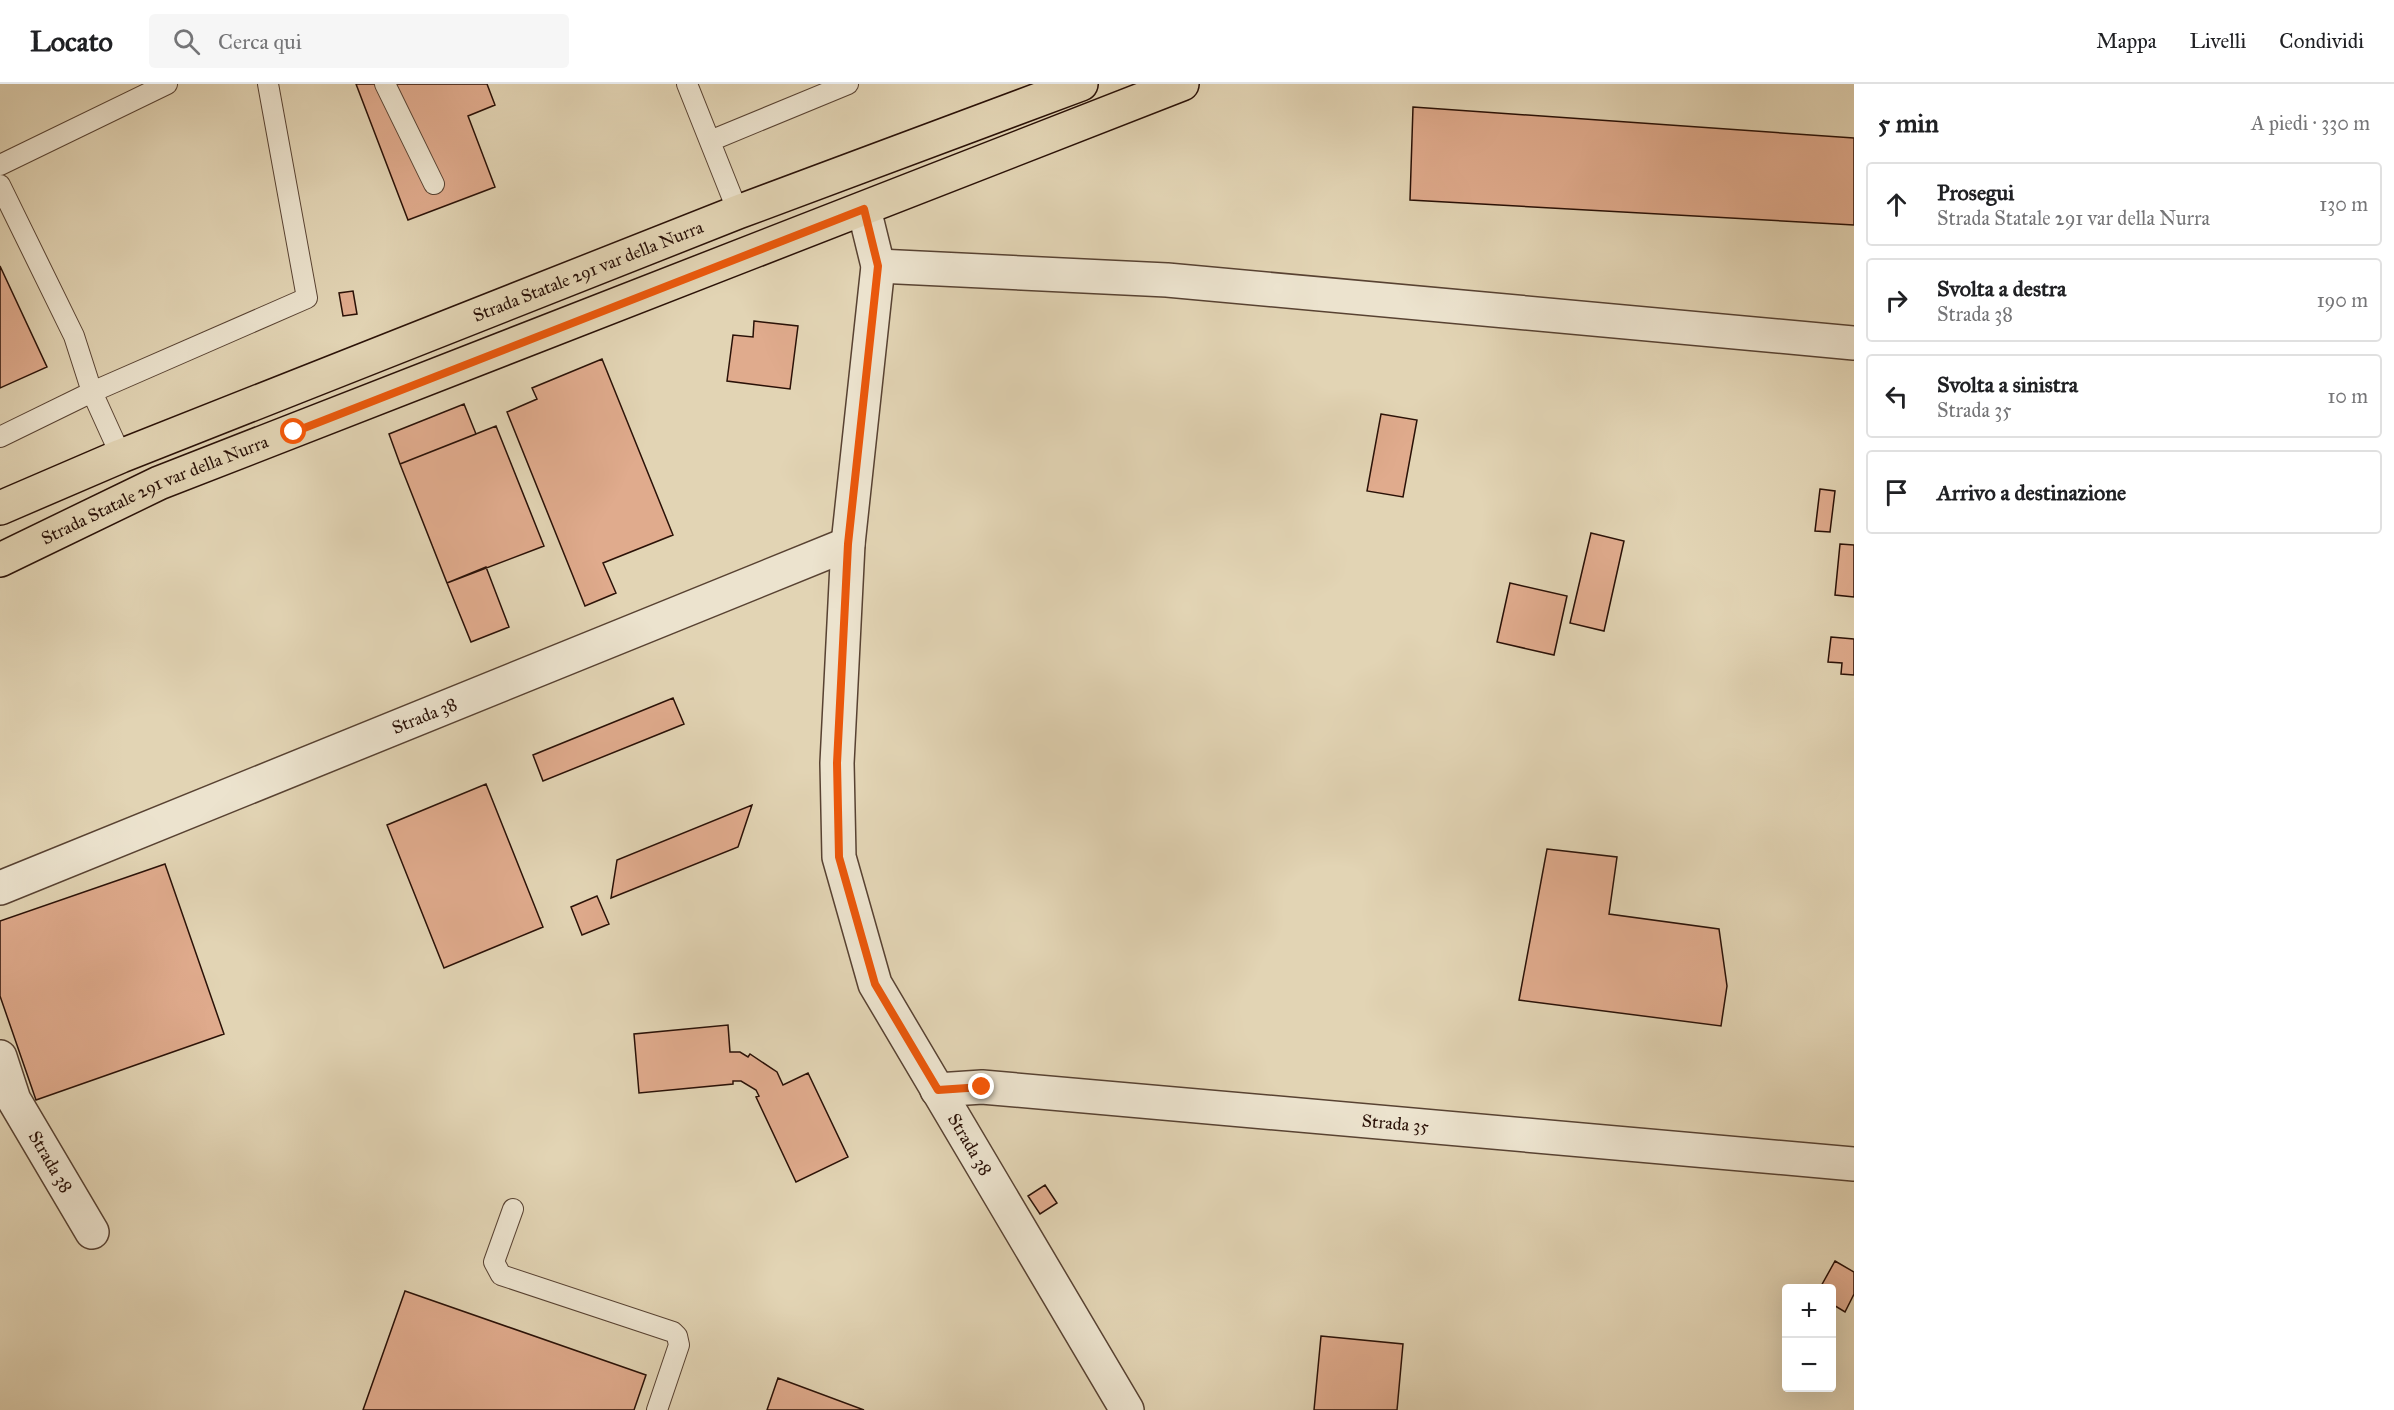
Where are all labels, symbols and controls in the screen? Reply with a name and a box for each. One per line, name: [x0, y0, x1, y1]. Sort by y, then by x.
search box: [149, 14, 569, 68]
text: Locato: [30, 24, 113, 59]
icon: search: [170, 25, 203, 58]
text: Cerca qui: [218, 28, 302, 55]
text: Mappa: [2096, 28, 2157, 54]
text: Livelli: [2190, 28, 2246, 54]
text: Condividi: [2279, 28, 2364, 54]
text: 5 min: [1878, 107, 1939, 139]
text: A piedi · 330 m: [2251, 111, 2370, 135]
text: Prosegui: [1937, 179, 2014, 206]
icon: ahead: [1880, 188, 1913, 221]
text: 130 m: [2319, 192, 2368, 216]
text: Strada Statale 291 var della Nurra: [1937, 206, 2210, 230]
street label: Strada Statale 291 var della Nurra: [470, 216, 707, 327]
text: Svolta a destra: [1937, 275, 2066, 302]
icon: right: [1880, 284, 1913, 317]
text: 190 m: [2317, 288, 2368, 312]
text: Strada 38: [1937, 302, 2013, 326]
text: Svolta a sinistra: [1937, 371, 2078, 398]
icon: left: [1880, 380, 1913, 413]
text: 10 m: [2327, 384, 2368, 408]
text: Strada 35: [1937, 398, 2012, 422]
route start: [280, 418, 306, 444]
street label: Strada Statale 291 var della Nurra: [38, 430, 272, 549]
icon: arrive: [1880, 476, 1913, 509]
text: Arrivo a destinazione: [1937, 479, 2126, 506]
street label: Strada 38: [389, 693, 460, 739]
route end: [968, 1073, 994, 1099]
street label: Strada 38: [943, 1109, 997, 1179]
street label: Strada 35: [1361, 1110, 1430, 1137]
street label: Strada 38: [24, 1127, 77, 1197]
map controls: [1782, 1284, 1836, 1392]
button: +: [1782, 1284, 1836, 1338]
button: −: [1782, 1338, 1836, 1392]

